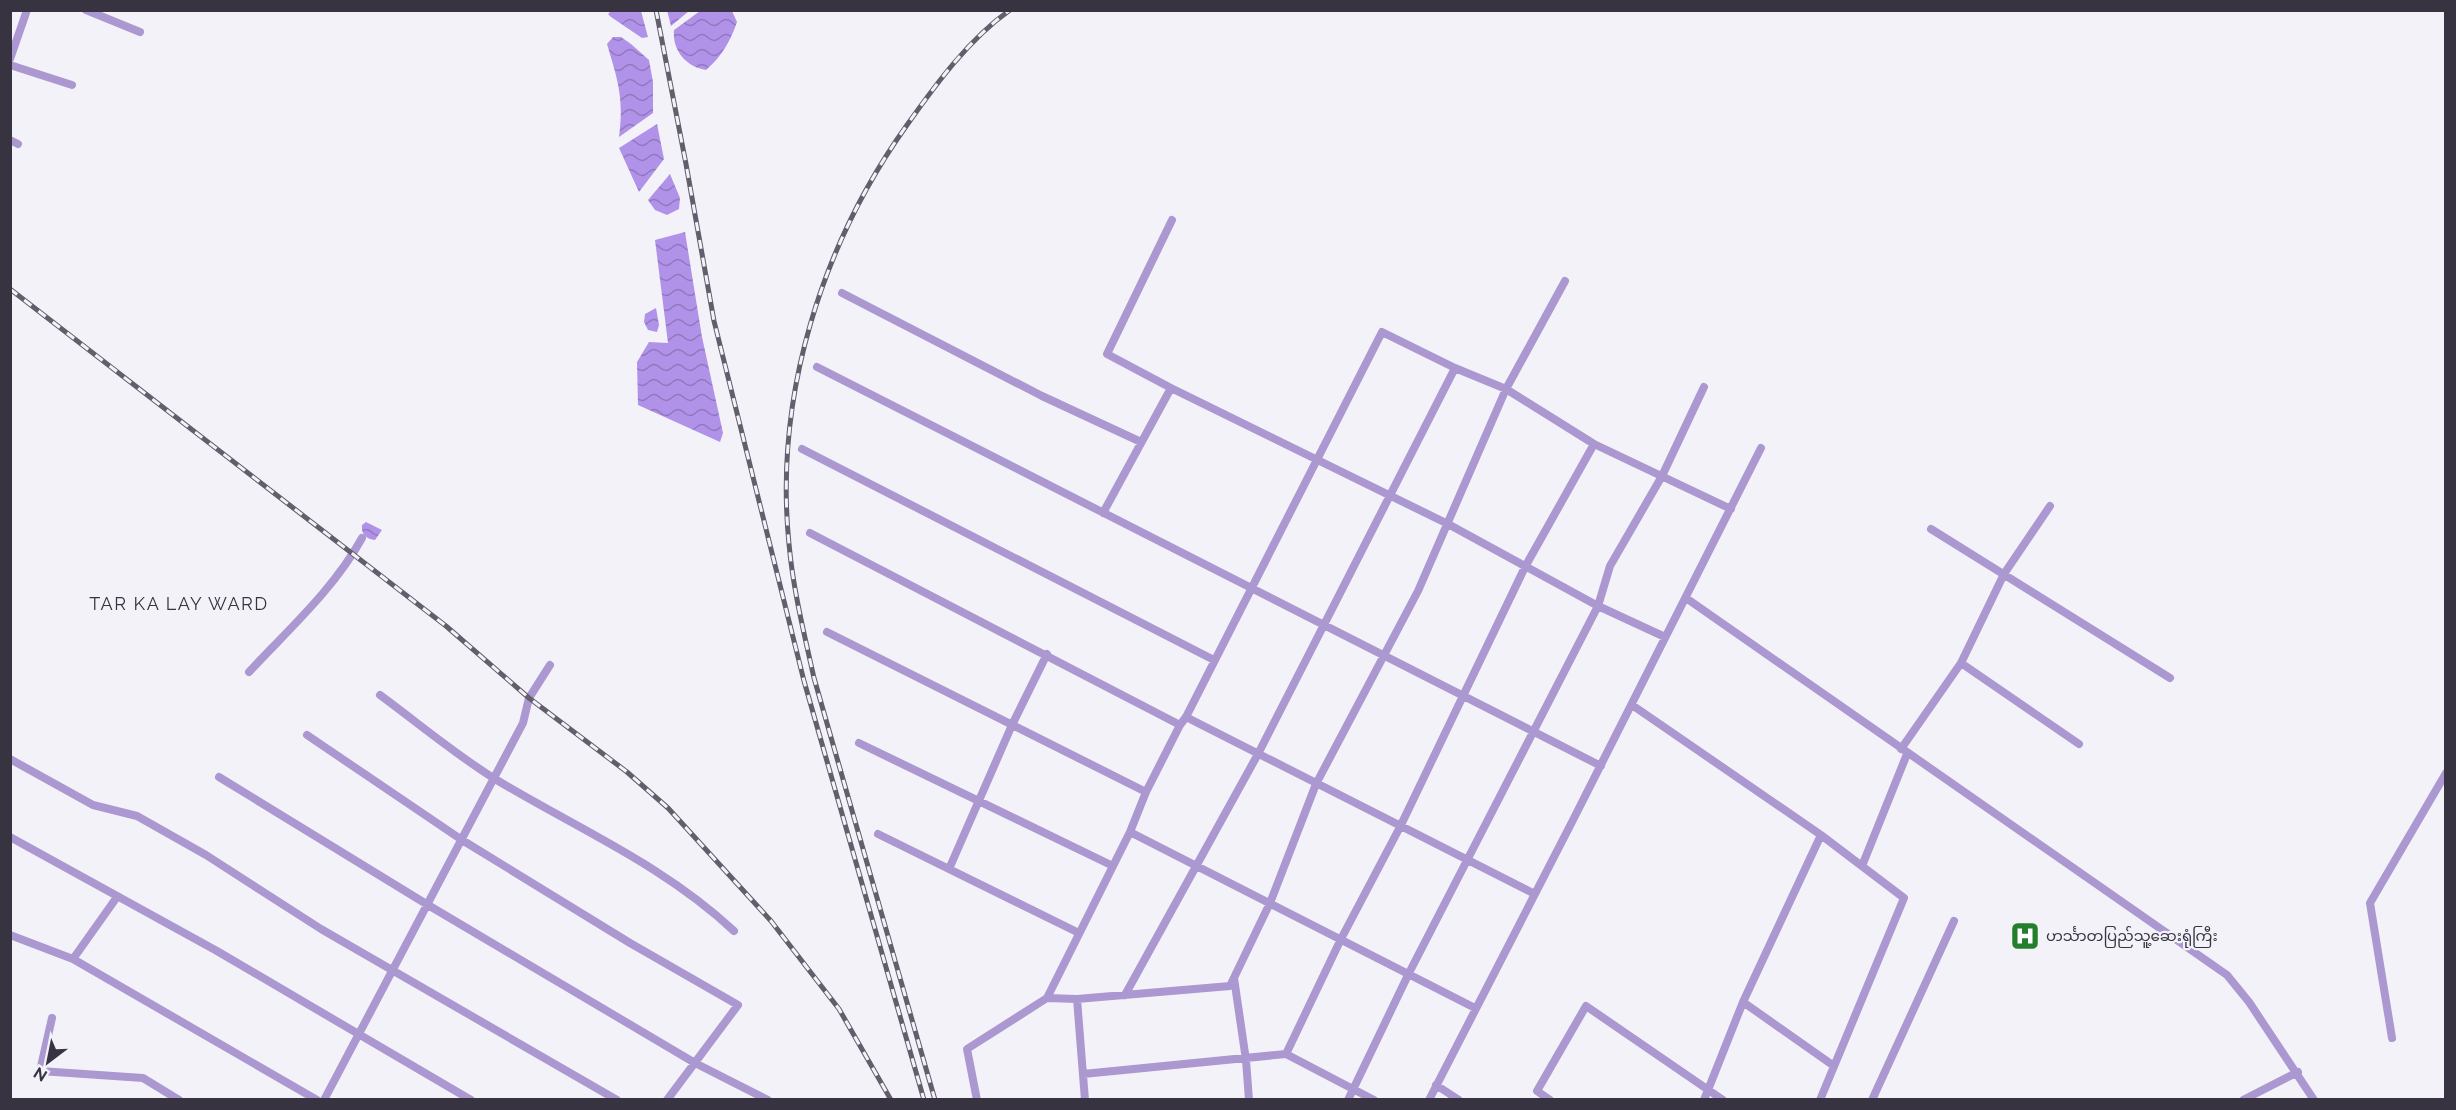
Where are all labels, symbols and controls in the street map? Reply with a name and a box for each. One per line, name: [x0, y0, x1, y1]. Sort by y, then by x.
district label: TAR KA LAY WARD: [89, 593, 269, 614]
hospital icon: ဟင်္သာတပြည်သူ့ဆေးရုံကြီး: [2009, 920, 2041, 952]
place label: ဟင်္သာတပြည်သူ့ဆေးရုံကြီး: [2046, 926, 2218, 948]
north arrow: [18, 1032, 78, 1092]
text: N: [30, 1063, 51, 1086]

